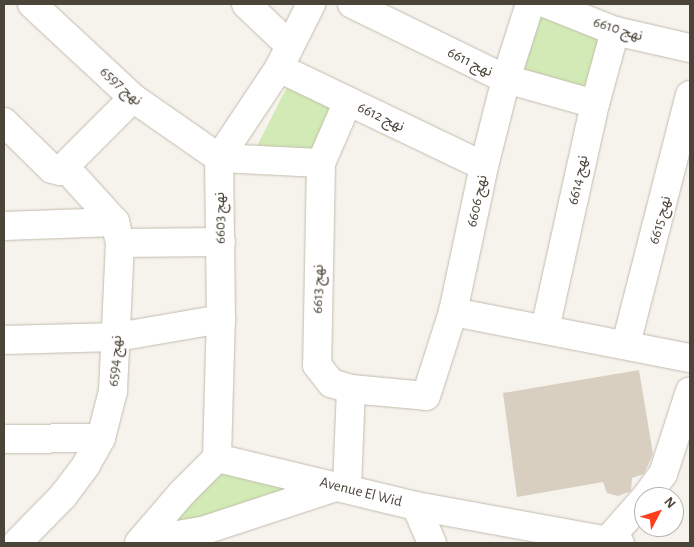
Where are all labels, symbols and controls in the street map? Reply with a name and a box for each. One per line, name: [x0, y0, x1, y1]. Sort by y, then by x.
street label: نهج 6610: [591, 13, 645, 45]
street label: نهج 6611: [444, 43, 496, 81]
street label: نهج 6597: [96, 63, 146, 109]
street label: نهج 6612: [355, 98, 407, 136]
street label: نهج 6614: [564, 154, 592, 206]
street label: نهج 6606: [463, 173, 491, 229]
street label: نهج 6603: [211, 192, 229, 244]
street label: نهج 6615: [645, 194, 675, 246]
street label: نهج 6613: [309, 264, 327, 314]
street label: نهج 6594: [104, 335, 126, 387]
street label: Avenue El Wid: [318, 473, 404, 511]
north arrow: [634, 487, 684, 537]
text: N: [661, 495, 678, 511]

